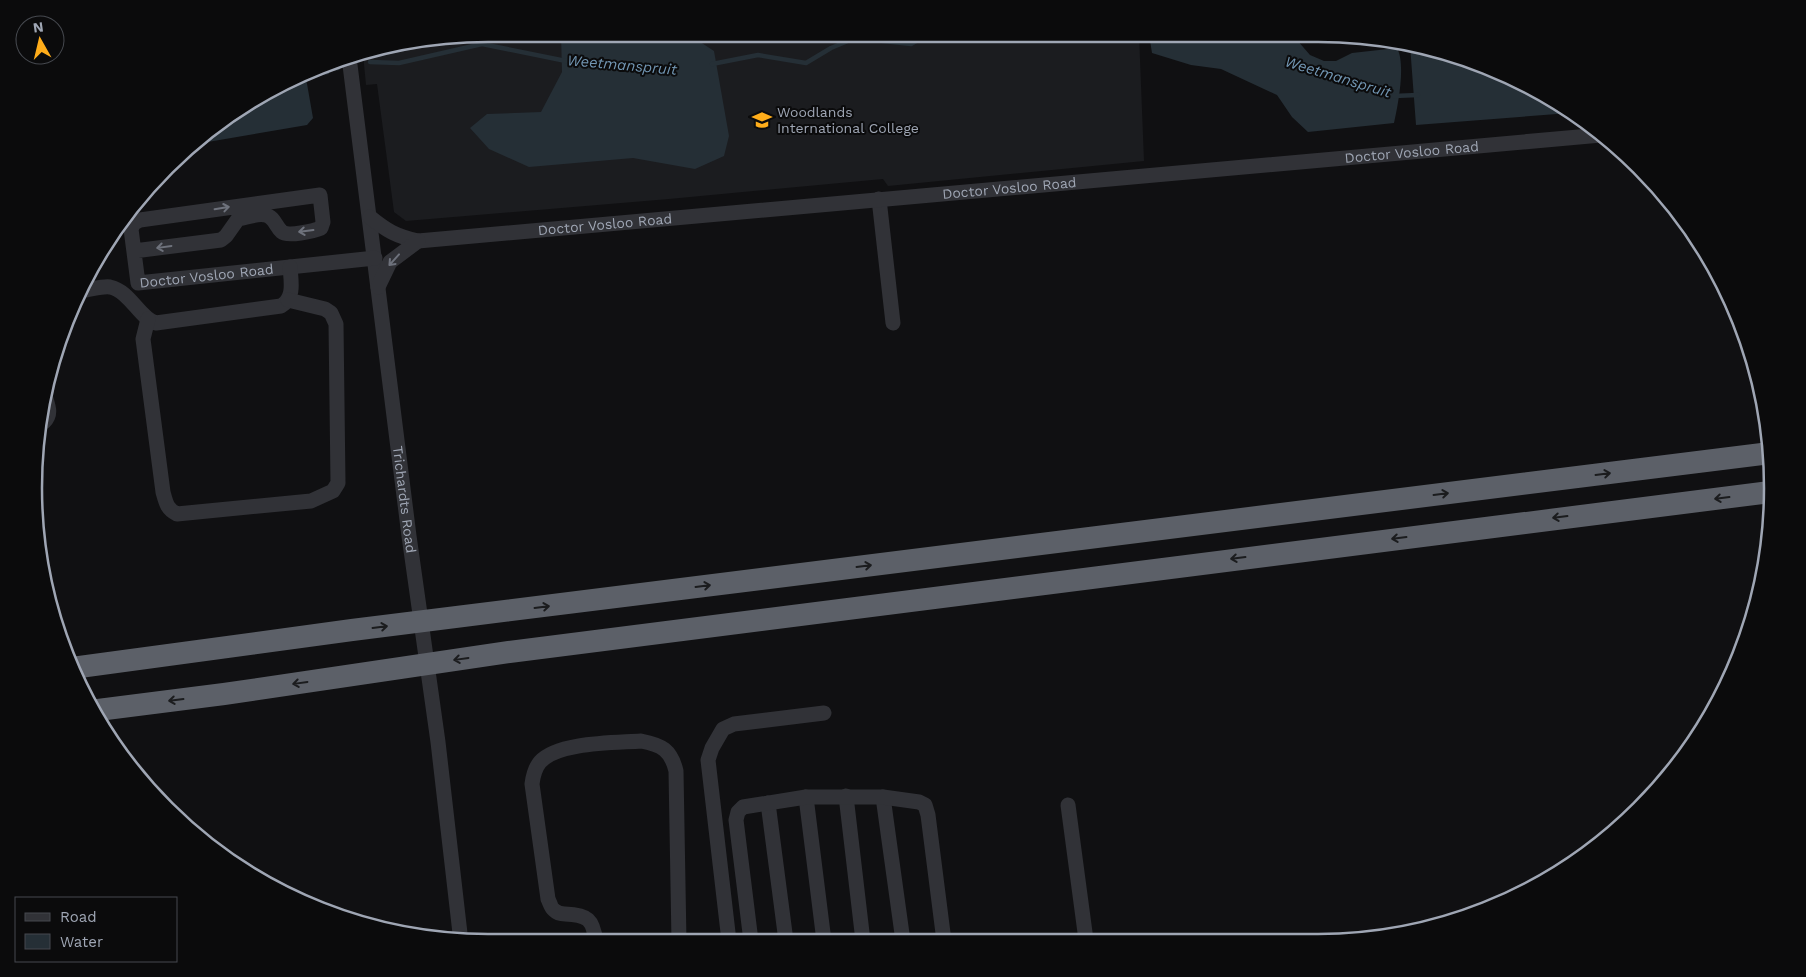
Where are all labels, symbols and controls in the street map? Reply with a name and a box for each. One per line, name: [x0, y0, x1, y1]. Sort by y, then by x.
north arrow: [15, 15, 65, 65]
text: N: [32, 18, 44, 36]
water label: Weetmanspruit: [566, 51, 679, 79]
water label: Weetmanspruit: [1283, 52, 1394, 102]
place label: Woodlands International College: [777, 104, 919, 136]
school or university icon: Woodlands International College: [751, 109, 773, 131]
street label: Doctor Vosloo Road: [1344, 138, 1479, 166]
street label: Doctor Vosloo Road: [942, 174, 1077, 202]
one-way arrow: [213, 203, 229, 213]
street label: Doctor Vosloo Road: [537, 210, 673, 238]
one-way arrow: [299, 227, 315, 237]
one-way arrow: [156, 243, 172, 253]
one-way arrow: [388, 254, 399, 267]
street label: Doctor Vosloo Road: [139, 261, 274, 291]
street label: Trichardts Road: [390, 445, 419, 554]
one-way arrow: [1594, 468, 1610, 478]
one-way arrow: [1433, 488, 1449, 498]
one-way arrow: [1714, 493, 1730, 503]
one-way arrow: [1553, 512, 1569, 522]
one-way arrow: [1392, 533, 1408, 543]
one-way arrow: [1230, 554, 1246, 564]
one-way arrow: [856, 561, 872, 571]
one-way arrow: [694, 581, 710, 591]
one-way arrow: [533, 601, 549, 611]
one-way arrow: [372, 622, 388, 632]
one-way arrow: [453, 654, 469, 664]
one-way arrow: [292, 678, 308, 688]
one-way arrow: [168, 695, 184, 705]
legend: [15, 897, 178, 962]
text: Road: [60, 908, 97, 926]
text: Water: [60, 933, 103, 951]

